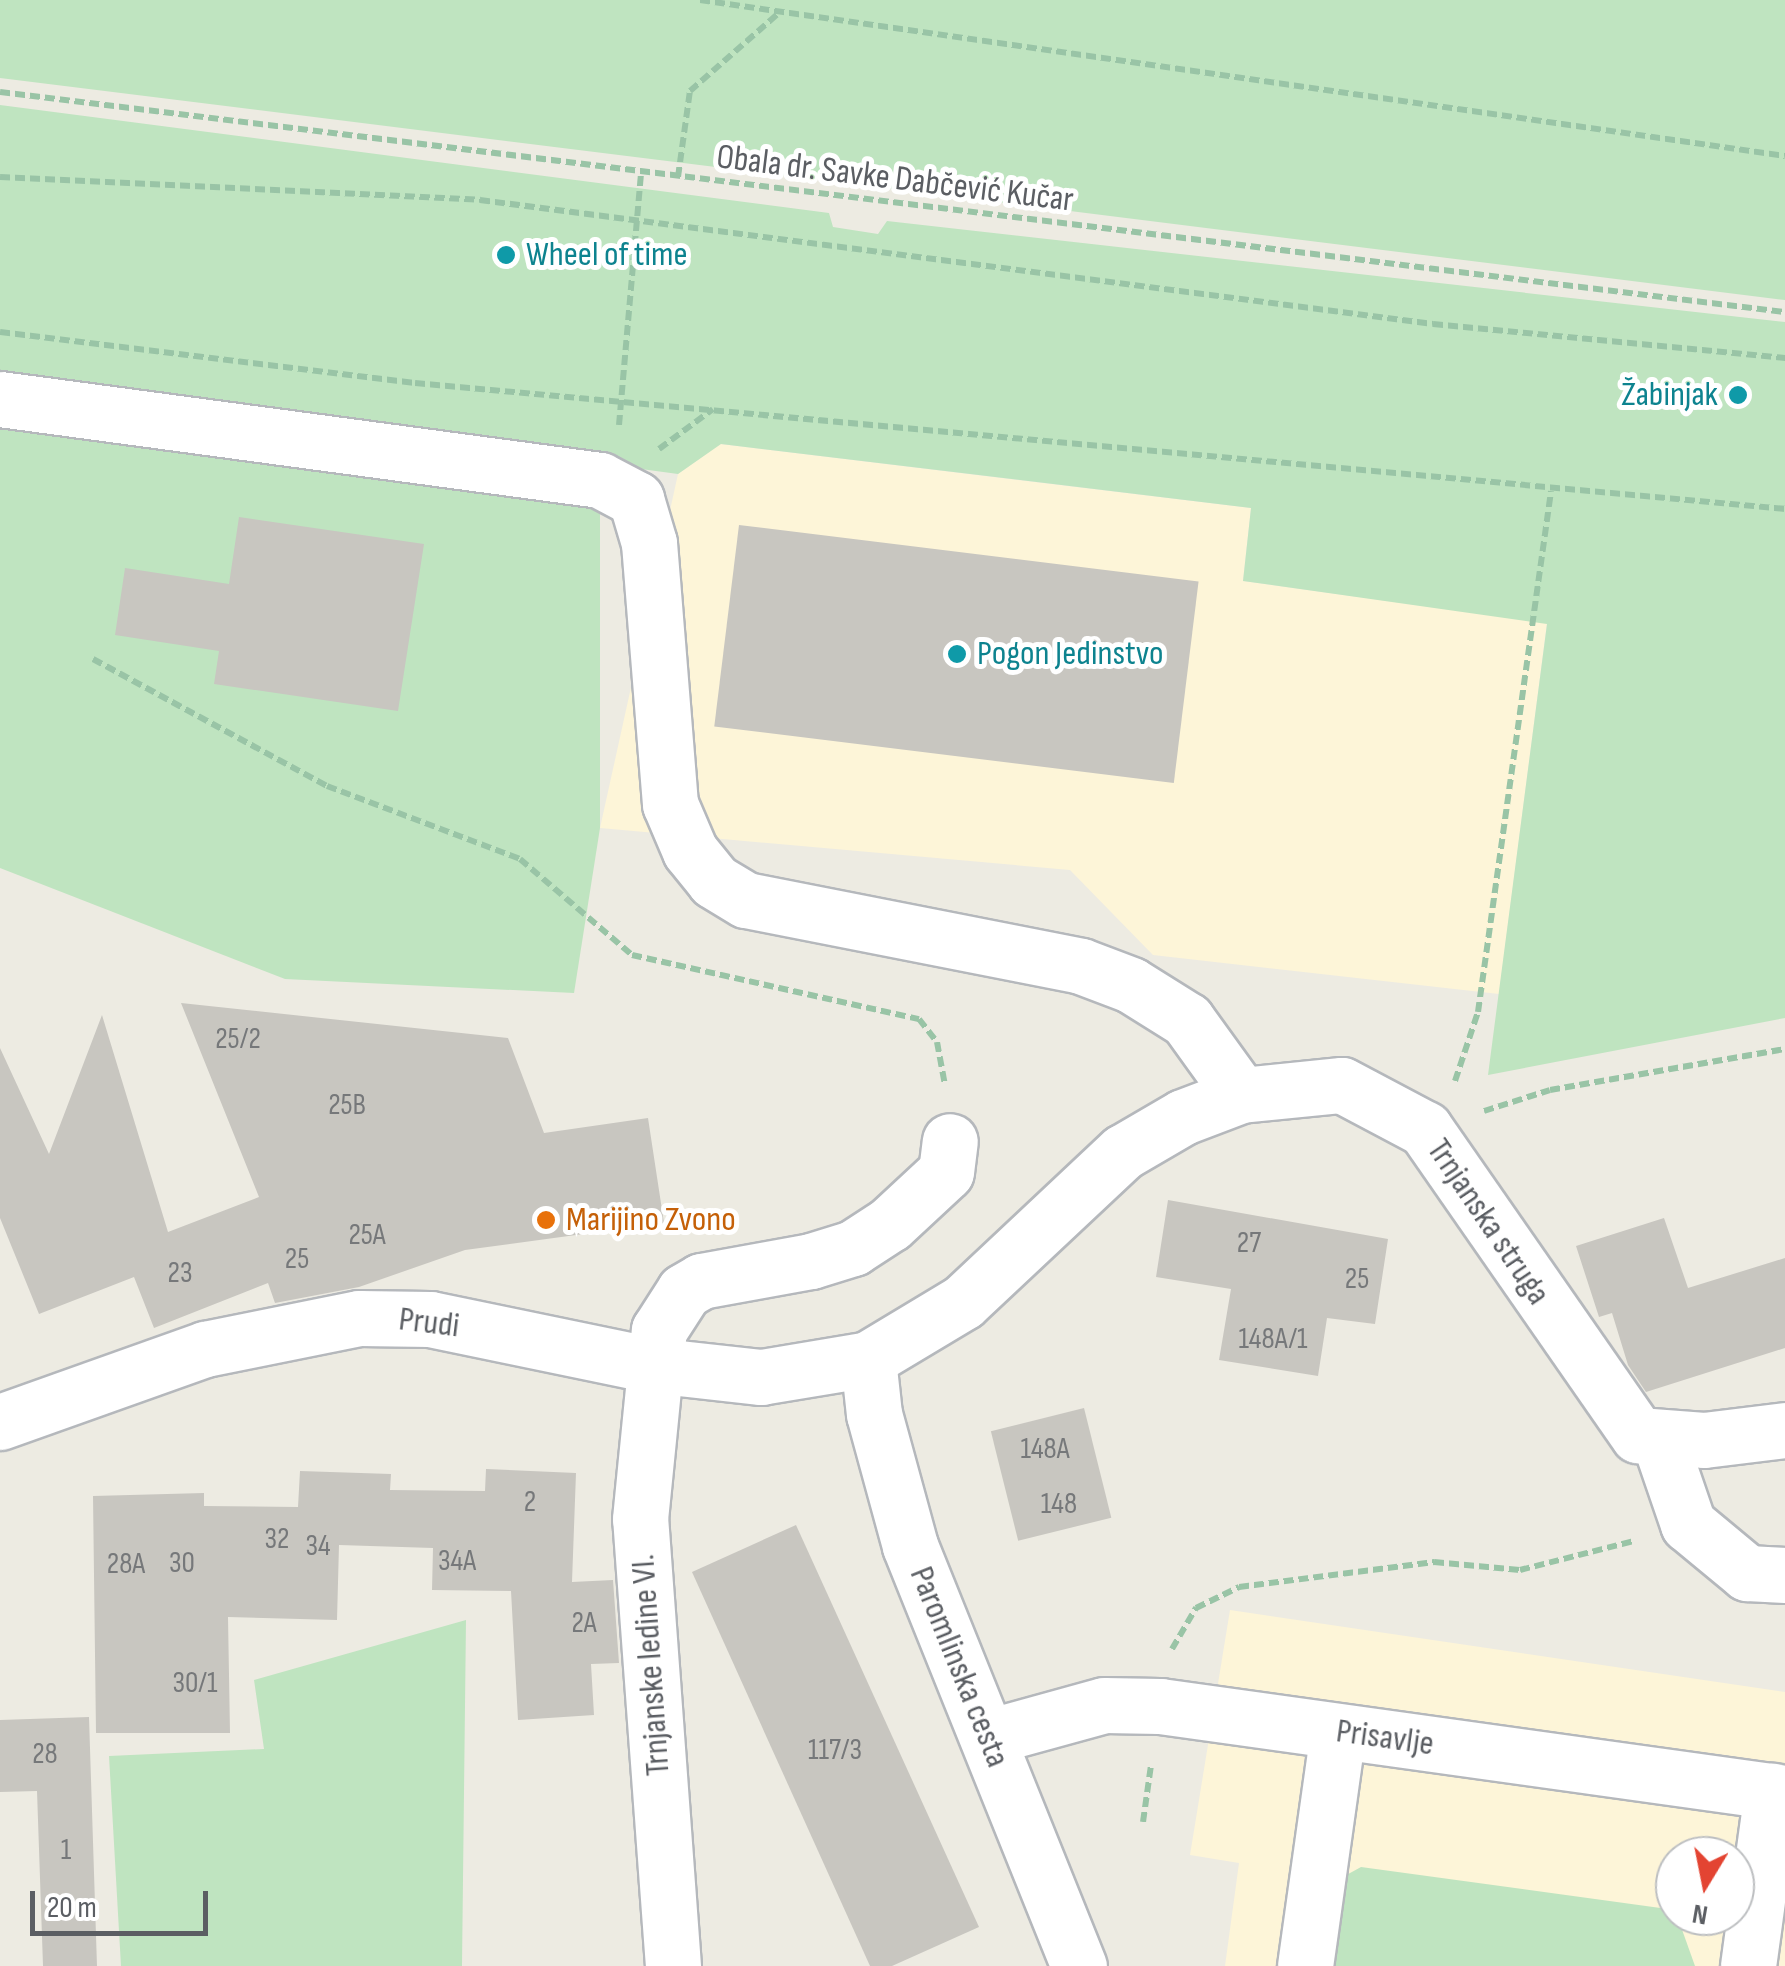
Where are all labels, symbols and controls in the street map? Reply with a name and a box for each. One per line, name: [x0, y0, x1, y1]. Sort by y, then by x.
street label: Obala dr. Savke Dabčević Kučar: [714, 136, 1076, 222]
place label: Wheel of time: [526, 234, 688, 276]
marker: Wheel of time: [495, 244, 517, 266]
place label: Žabinjak: [1621, 374, 1718, 416]
marker: Žabinjak: [1727, 384, 1749, 406]
place label: Pogon Jedinstvo: [977, 633, 1164, 675]
marker: Pogon Jedinstvo: [946, 643, 968, 665]
house number: 25/2: [215, 1021, 261, 1057]
house number: 25B: [328, 1087, 366, 1123]
street label: Trnjanska struga: [1417, 1131, 1559, 1313]
place label: Marijino Zvono: [566, 1199, 736, 1241]
marker: Marijino Zvono: [535, 1209, 557, 1231]
house number: 25A: [348, 1217, 386, 1253]
house number: 27: [1237, 1225, 1261, 1261]
house number: 25: [285, 1241, 309, 1277]
house number: 23: [168, 1255, 192, 1291]
house number: 25: [1345, 1261, 1369, 1297]
street label: Prudi: [396, 1298, 462, 1348]
house number: 148A/1: [1238, 1321, 1308, 1357]
house number: 148A: [1020, 1431, 1070, 1467]
house number: 2: [524, 1484, 536, 1520]
house number: 148: [1041, 1486, 1077, 1522]
house number: 32: [265, 1521, 289, 1557]
house number: 34: [305, 1528, 331, 1564]
house number: 34A: [438, 1543, 476, 1579]
house number: 30: [169, 1545, 195, 1581]
house number: 28A: [107, 1546, 145, 1582]
street label: Trnjanske ledine VI.: [622, 1553, 680, 1777]
street label: Paromlinska cesta: [900, 1561, 1018, 1773]
house number: 2A: [571, 1605, 597, 1641]
house number: 30/1: [172, 1665, 218, 1701]
street label: Prisavlje: [1334, 1710, 1436, 1766]
house number: 117/3: [808, 1732, 862, 1768]
house number: 28: [32, 1736, 58, 1772]
house number: 1: [61, 1832, 71, 1868]
north arrow: [1655, 1836, 1755, 1936]
scale bar: [35, 1871, 212, 1933]
text: 20 m: [47, 1890, 97, 1926]
text: N: [1690, 1897, 1710, 1932]

